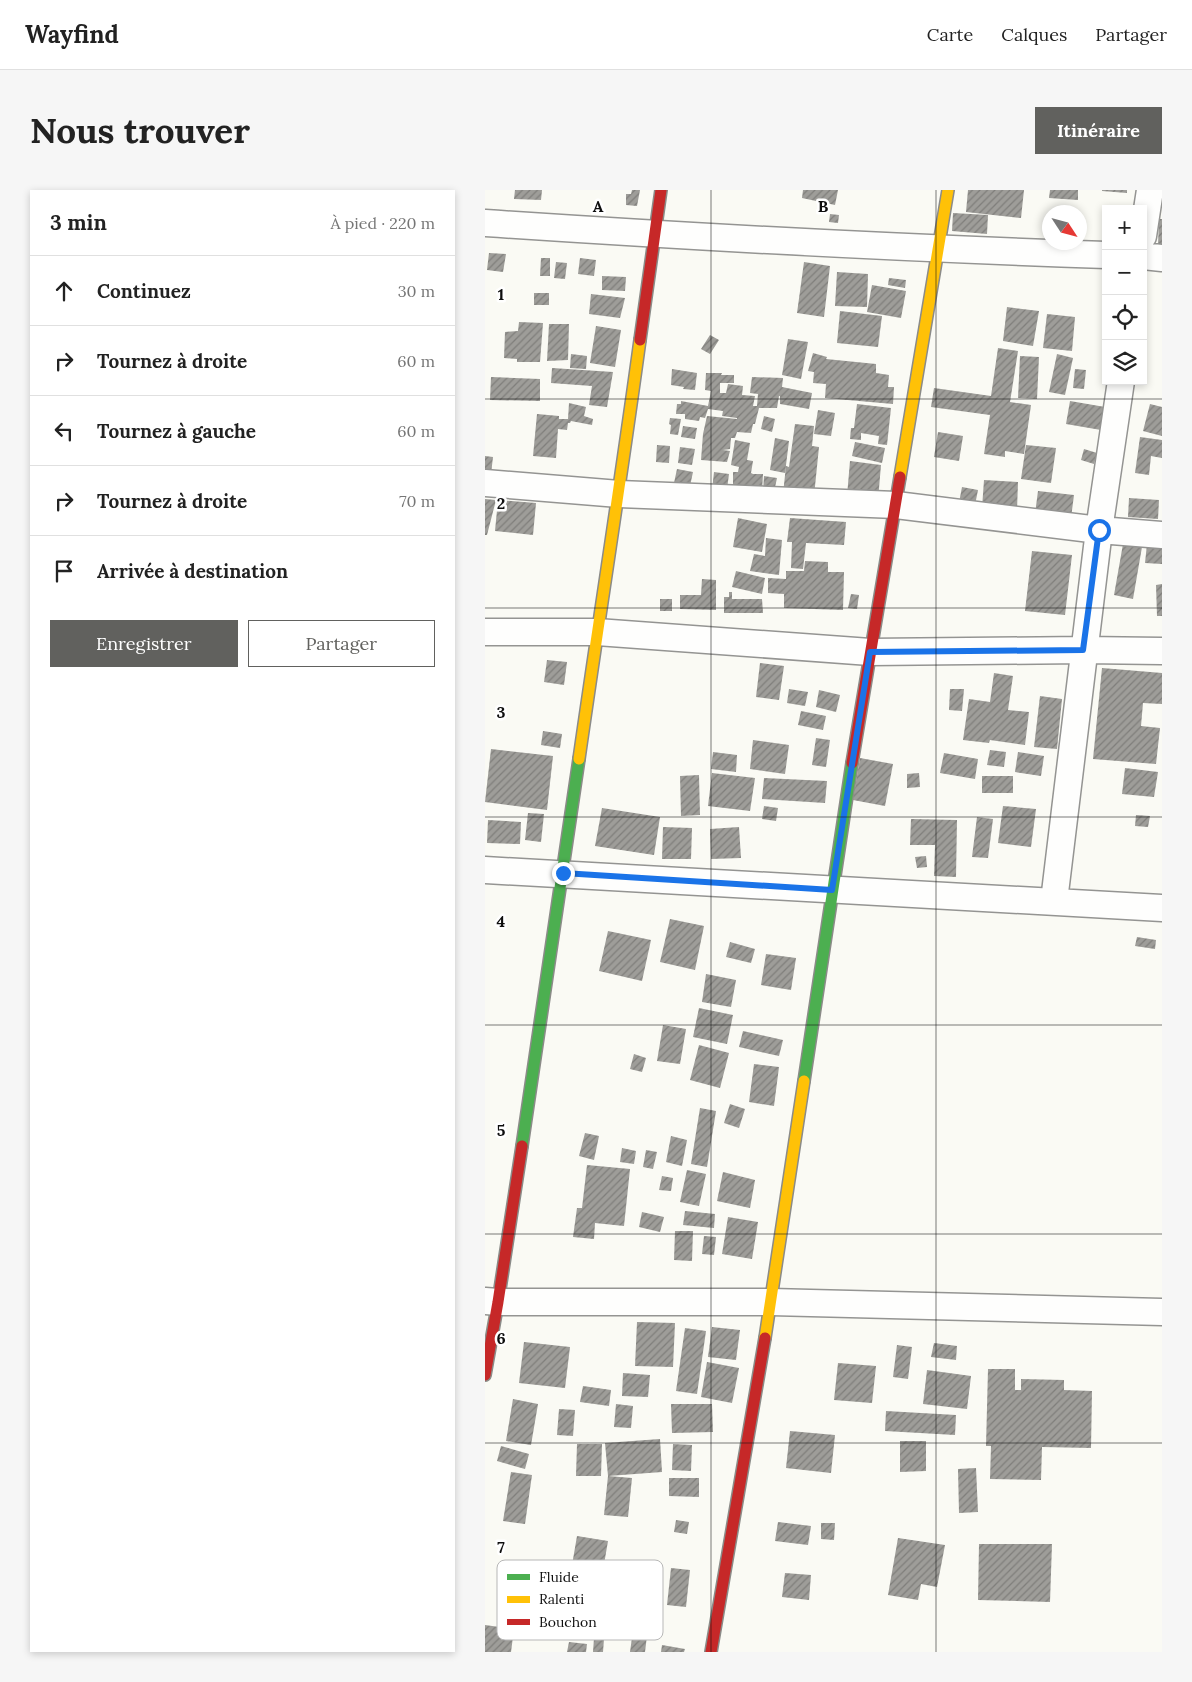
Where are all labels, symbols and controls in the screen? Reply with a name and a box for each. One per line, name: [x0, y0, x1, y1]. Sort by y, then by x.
text: Wayfind: [25, 19, 119, 50]
text: Carte: [927, 23, 973, 46]
text: Calques: [1001, 23, 1067, 46]
text: Partager: [1095, 23, 1167, 46]
button: Itinéraire: [1035, 107, 1162, 154]
text: Nous trouver: [30, 108, 250, 153]
text: A: [593, 196, 604, 216]
text: B: [818, 196, 829, 216]
north arrow: [1042, 205, 1087, 250]
map controls: [1102, 205, 1147, 385]
button: +: [1102, 205, 1147, 250]
text: 3 min: [50, 209, 107, 236]
text: À pied · 220 m: [331, 213, 435, 233]
button: −: [1102, 250, 1147, 295]
icon: ahead: [50, 277, 78, 305]
text: Continuez: [97, 279, 191, 303]
text: 30 m: [398, 281, 435, 301]
text: 1: [498, 284, 504, 304]
button: locate: [1102, 295, 1147, 340]
button: layers: [1102, 340, 1147, 385]
icon: right: [50, 347, 78, 375]
text: Tournez à droite: [97, 349, 247, 373]
text: 60 m: [397, 351, 435, 371]
icon: left: [50, 417, 78, 445]
text: Tournez à gauche: [97, 419, 256, 443]
text: 60 m: [397, 421, 435, 441]
icon: right: [50, 487, 78, 515]
text: Tournez à droite: [97, 489, 247, 513]
text: 70 m: [399, 491, 435, 511]
text: 2: [497, 493, 505, 513]
route start: [1088, 519, 1111, 542]
icon: arrive: [50, 557, 78, 585]
text: Arrivée à destination: [97, 559, 288, 583]
button: Enregistrer: [50, 620, 238, 667]
button: Partager: [248, 620, 435, 667]
text: 3: [497, 702, 506, 722]
route end: [552, 862, 575, 885]
text: 4: [497, 911, 506, 931]
text: 5: [497, 1120, 506, 1140]
text: 6: [496, 1328, 506, 1348]
text: 7: [497, 1537, 505, 1557]
legend: [497, 1560, 663, 1640]
text: Fluide: [539, 1568, 579, 1586]
text: Ralenti: [539, 1590, 584, 1608]
text: Bouchon: [539, 1613, 597, 1631]

